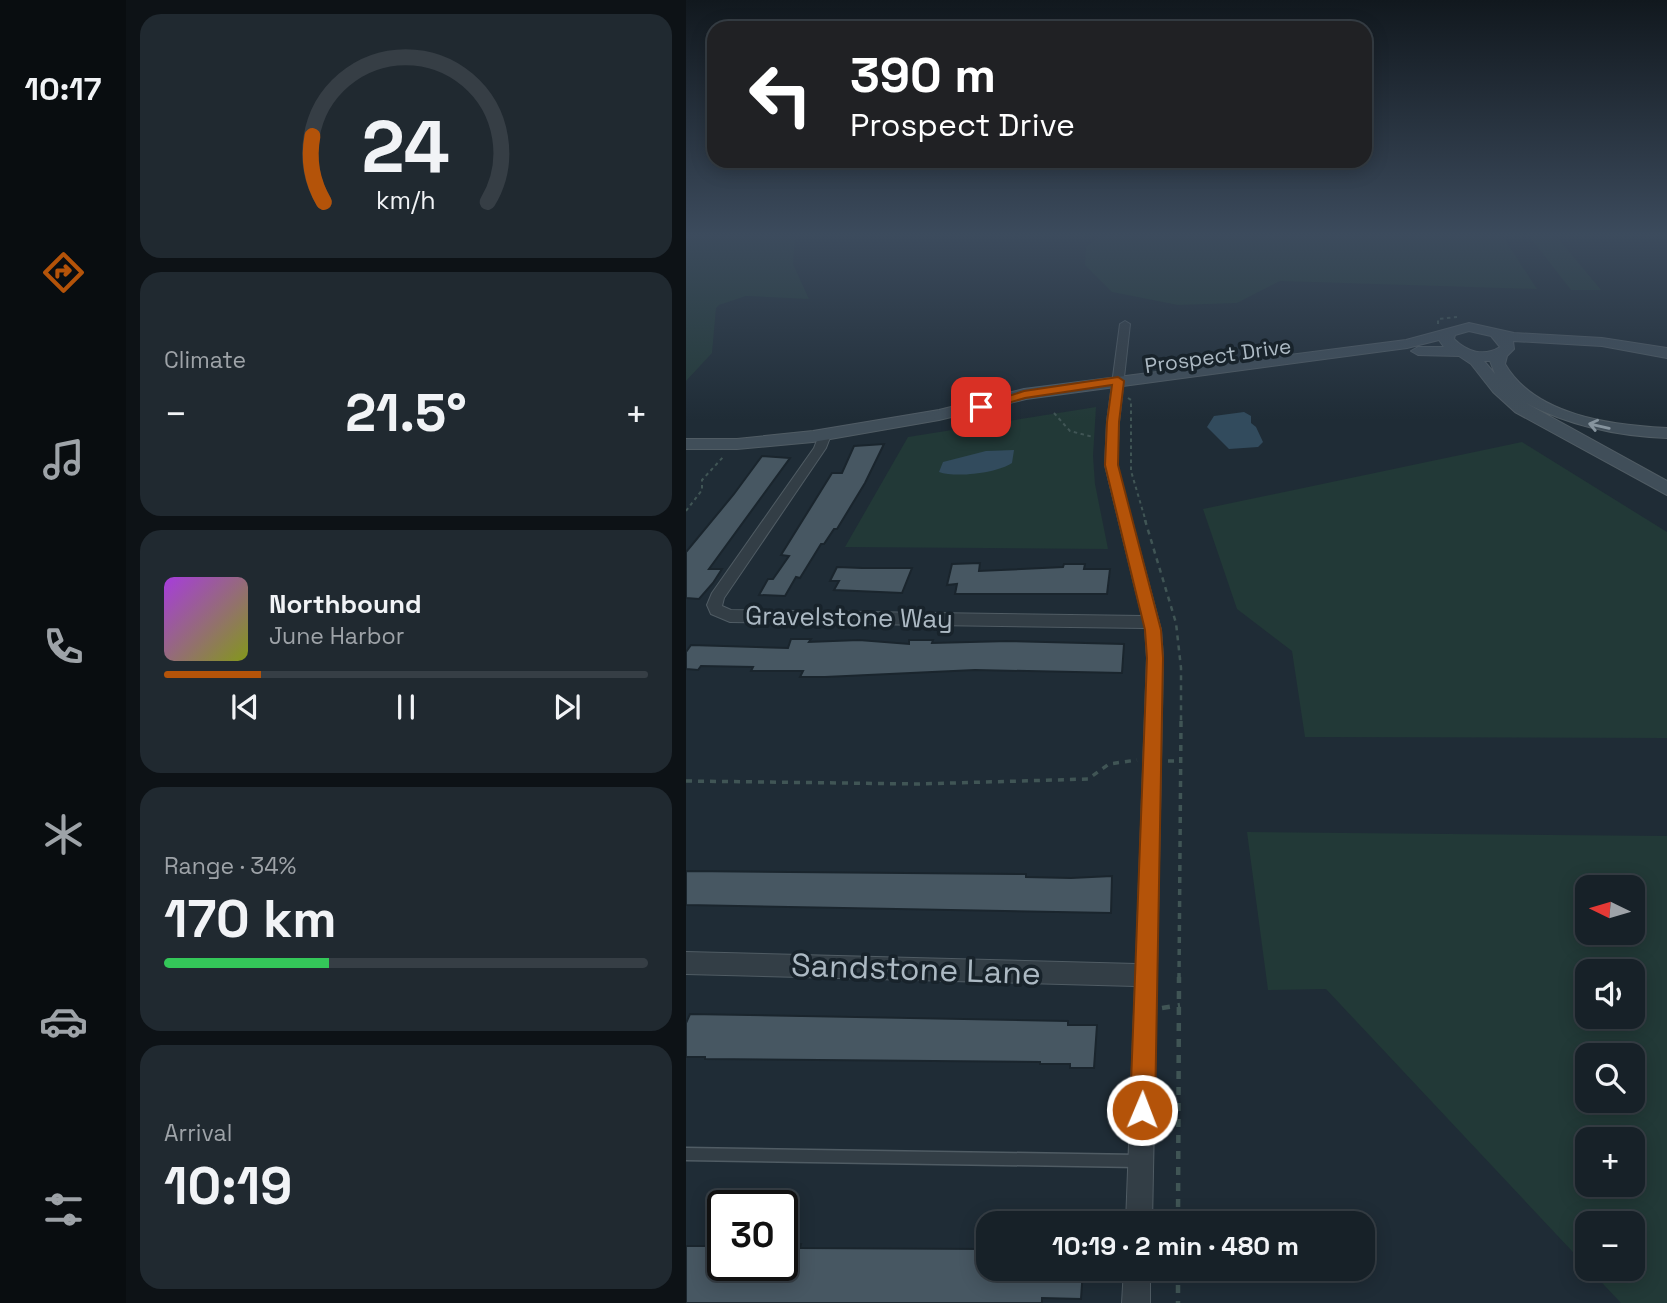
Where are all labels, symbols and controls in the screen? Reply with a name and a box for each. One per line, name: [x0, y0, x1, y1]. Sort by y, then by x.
text: 390 m: [850, 44, 996, 106]
icon: left: [735, 49, 826, 140]
text: 10:17: [25, 69, 101, 109]
text: 24: [362, 100, 450, 193]
text: Prospect Drive: [850, 105, 1075, 145]
text: km/h: [376, 184, 436, 216]
icon: directions: [39, 248, 88, 297]
street label: Prospect Drive: [1143, 332, 1293, 379]
text: Climate: [164, 345, 246, 375]
pin: [951, 377, 1011, 437]
text: 21.5°: [345, 380, 467, 446]
icon: arrive: [962, 388, 1000, 426]
text: −: [164, 390, 188, 438]
text: +: [624, 390, 648, 438]
one-way arrow: [1589, 418, 1611, 431]
icon: music: [39, 435, 88, 484]
text: Northbound: [269, 587, 422, 621]
street label: Gravelstone Way: [745, 598, 953, 636]
text: June Harbor: [269, 621, 404, 651]
icon: phone: [39, 622, 88, 671]
icon: previous: [226, 688, 264, 726]
icon: pause: [387, 688, 425, 726]
icon: next: [548, 688, 586, 726]
icon: climate: [39, 810, 88, 859]
text: Range · 34%: [164, 851, 296, 881]
north arrow: [1575, 875, 1645, 945]
map controls: [1575, 875, 1645, 1281]
text: 170 km: [164, 886, 337, 952]
street label: Sandstone Lane: [790, 945, 1042, 993]
button: sound: [1575, 959, 1645, 1029]
icon: car: [39, 997, 88, 1046]
button: search: [1575, 1043, 1645, 1113]
position arrow: [1105, 1073, 1179, 1147]
text: Arrival: [164, 1118, 232, 1148]
button: +: [1575, 1127, 1645, 1197]
text: 10:19: [164, 1153, 292, 1219]
icon: filters: [39, 1185, 88, 1234]
speed limit sign: 30: [707, 1190, 798, 1281]
button: −: [1575, 1211, 1645, 1281]
text: 10:19 · 2 min · 480 m: [1052, 1229, 1299, 1263]

